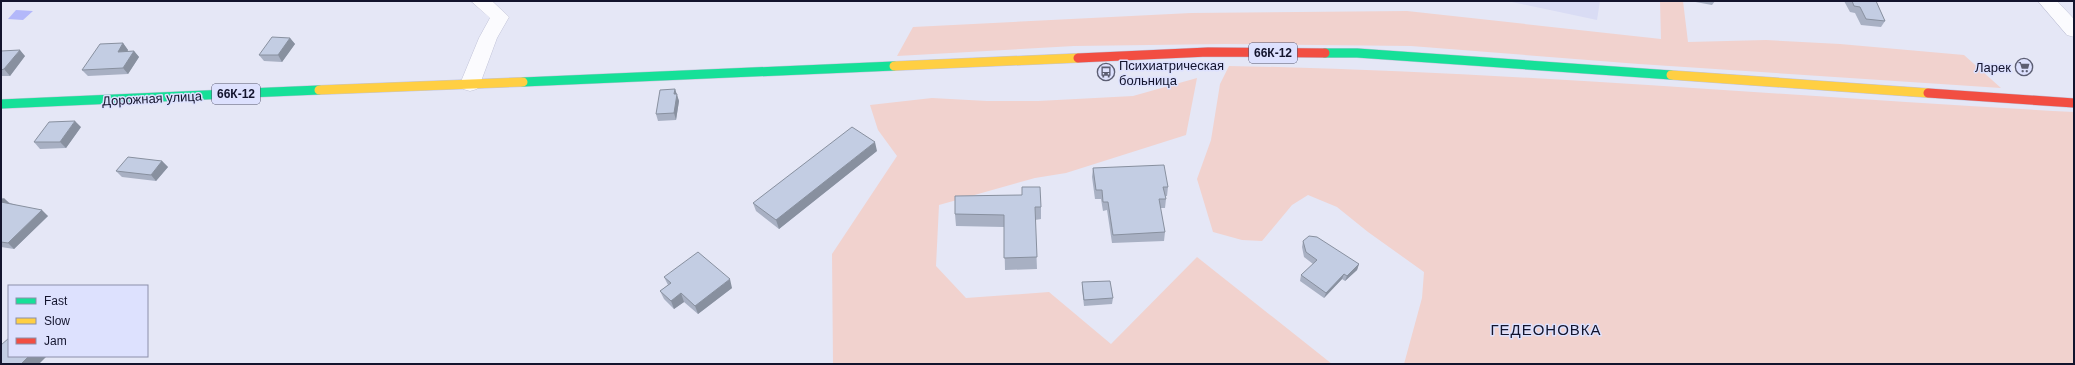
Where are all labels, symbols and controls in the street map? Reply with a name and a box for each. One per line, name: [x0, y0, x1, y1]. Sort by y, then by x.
road number: 66К-12: [1249, 43, 1297, 63]
supermarket icon: Ларек: [2014, 57, 2034, 77]
place label: Психиатрическая больница: [1119, 58, 1224, 88]
place label: Ларек: [1975, 60, 2011, 75]
bus stop icon: Психиатрическая больница: [1096, 62, 1116, 82]
road number: 66К-12: [212, 84, 260, 104]
street label: Дорожная улица: [102, 88, 203, 109]
legend: [8, 285, 148, 357]
text: Fast: [44, 294, 68, 308]
text: Slow: [44, 314, 70, 328]
district label: ГЕДЕОНОВКА: [1490, 321, 1602, 338]
text: Jam: [44, 334, 67, 348]

